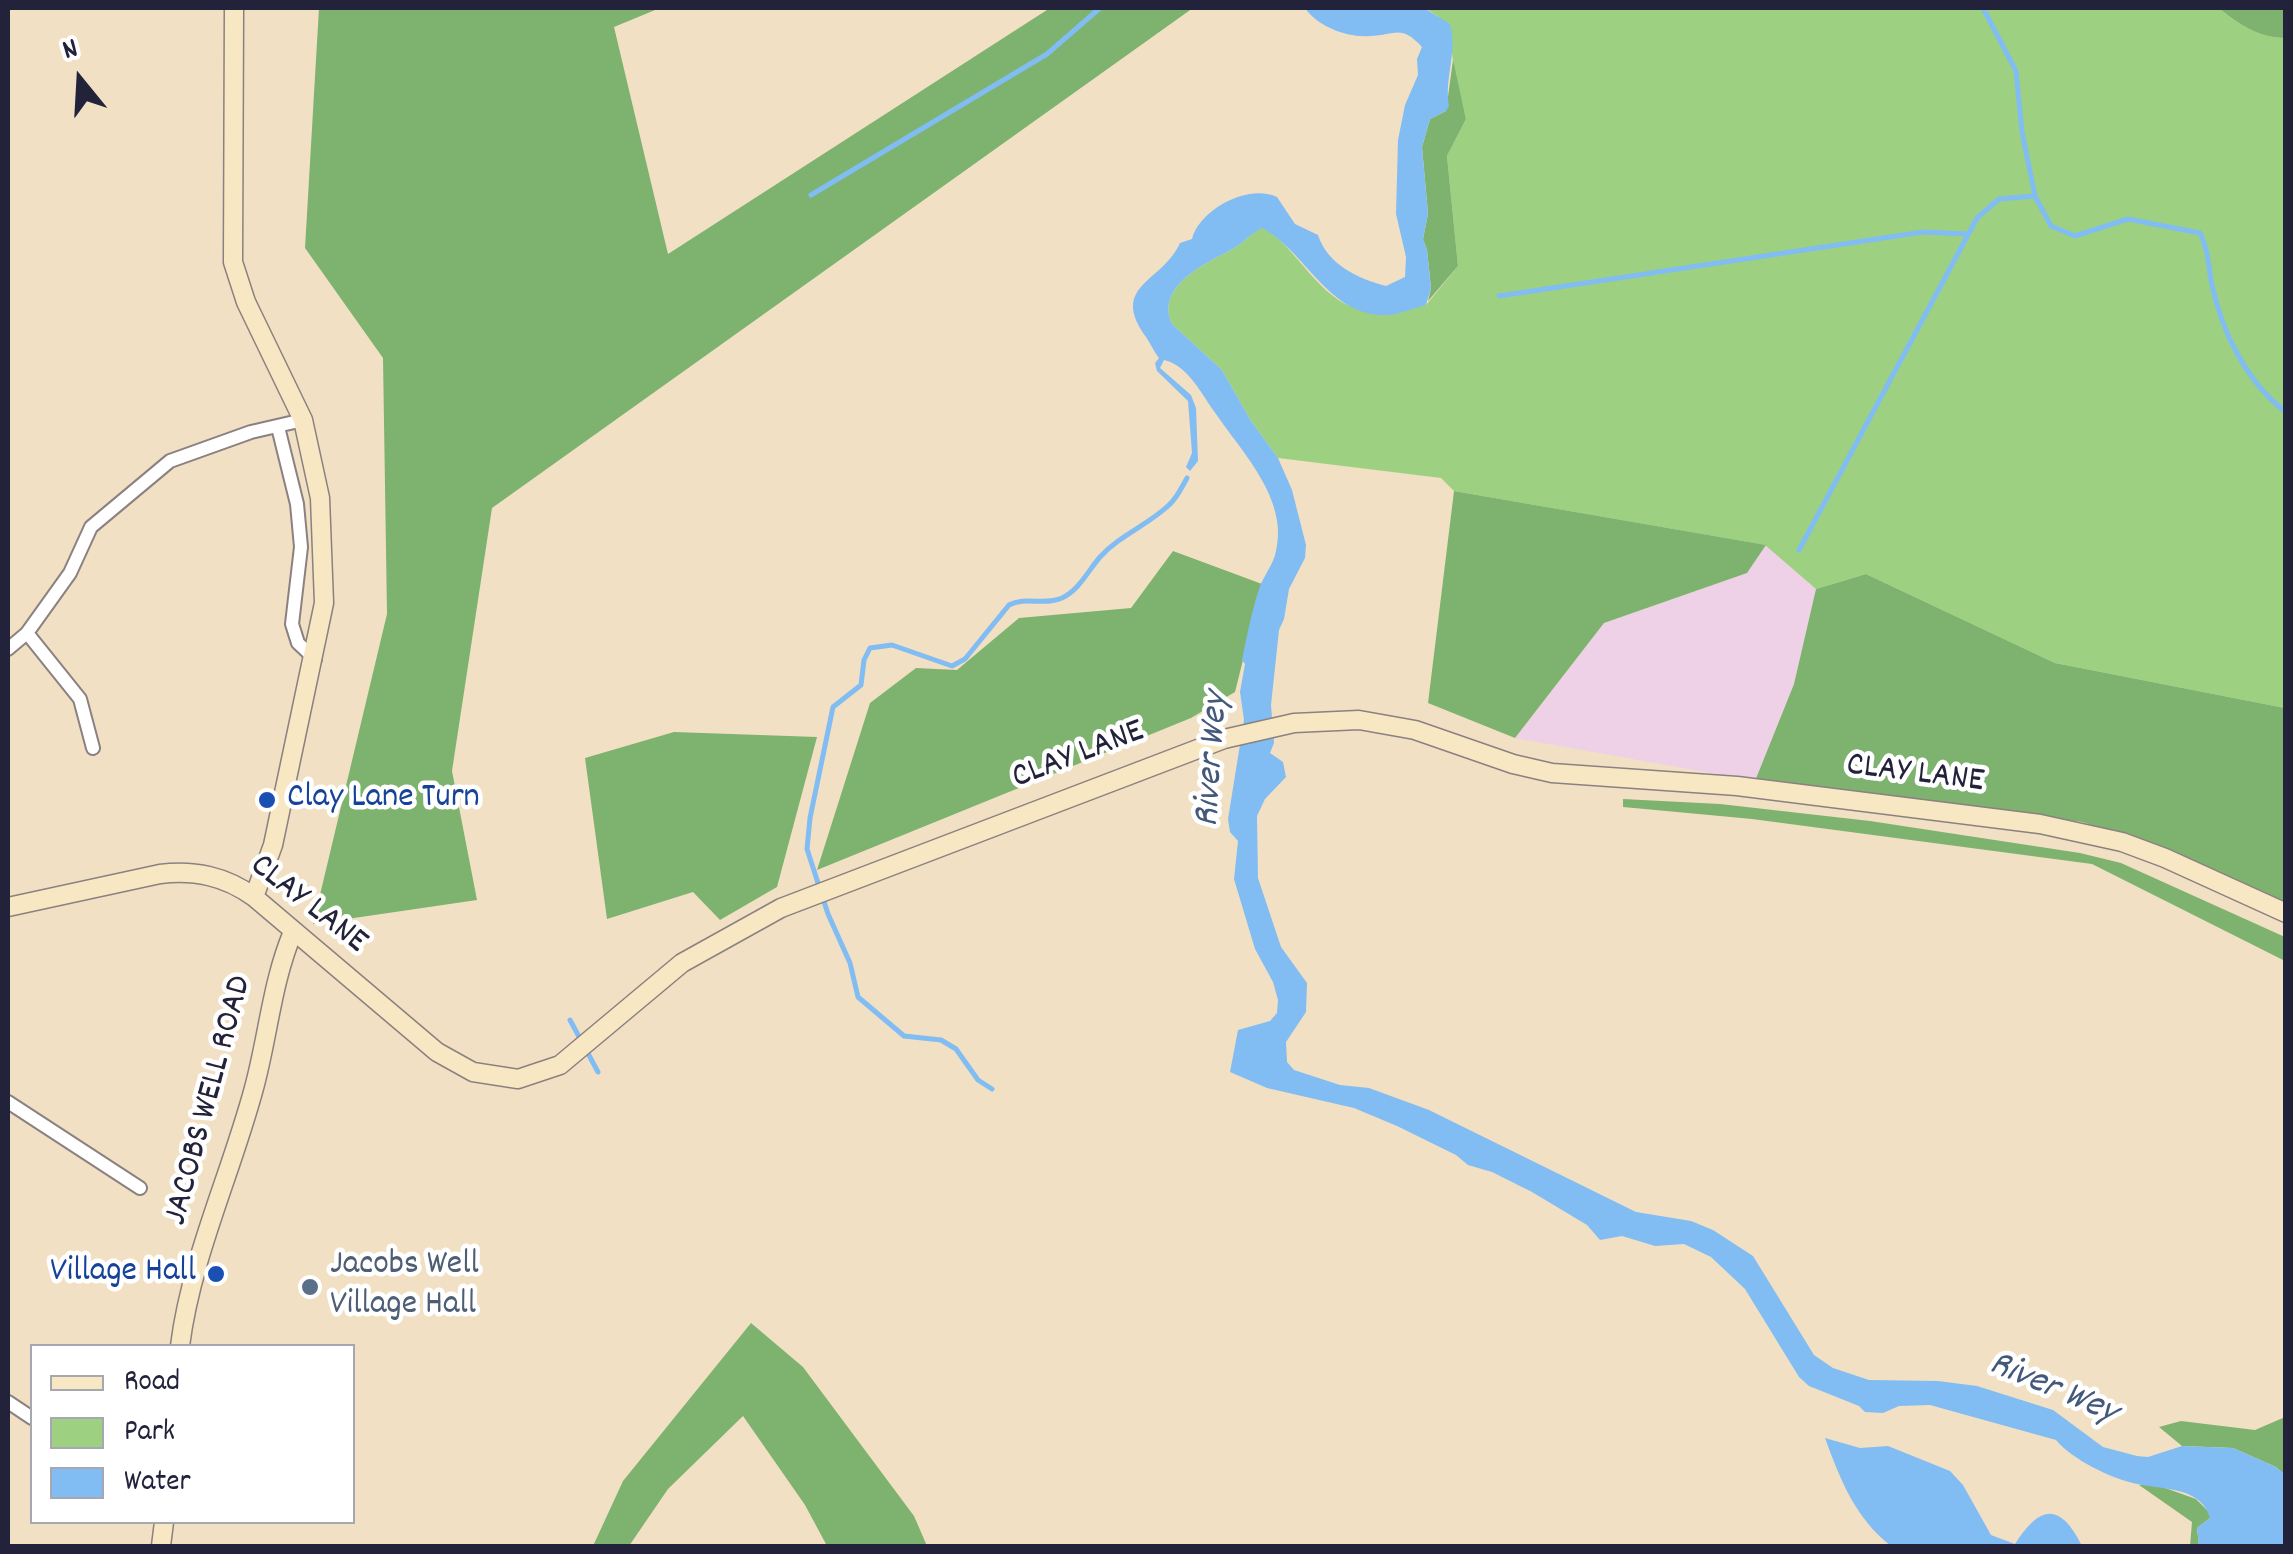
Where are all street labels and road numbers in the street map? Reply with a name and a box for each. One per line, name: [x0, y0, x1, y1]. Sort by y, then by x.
street label: CLAY LANE: [1007, 713, 1151, 801]
street label: CLAY LANE: [1844, 747, 1986, 805]
street label: CLAY LANE: [240, 847, 374, 965]
street label: JACOBS WELL ROAD: [158, 972, 264, 1230]

